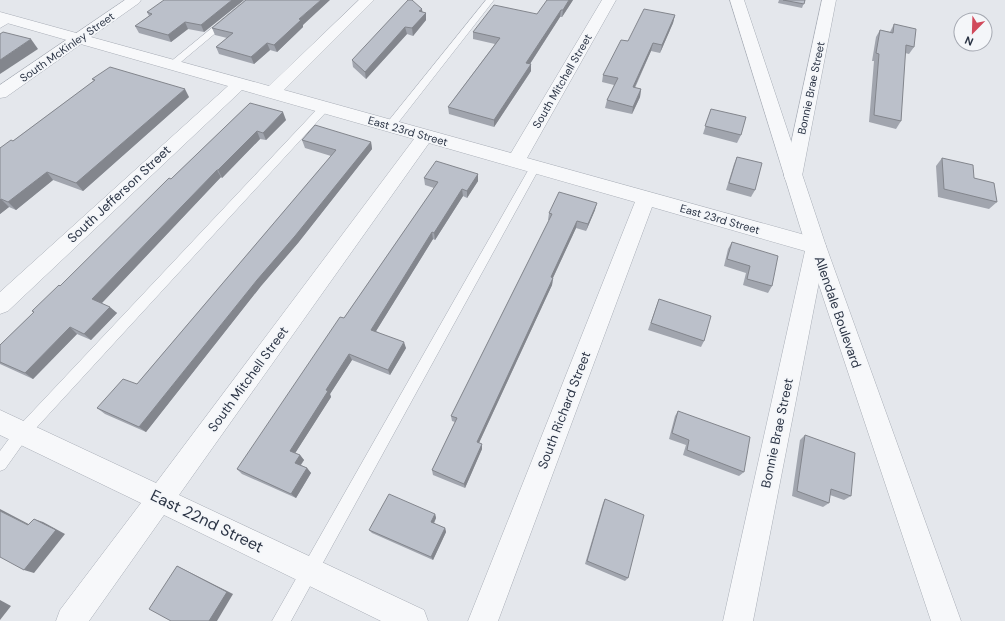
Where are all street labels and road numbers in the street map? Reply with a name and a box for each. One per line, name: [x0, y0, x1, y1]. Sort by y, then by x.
street label: South McKinley Street: [17, 9, 117, 85]
street label: South Mitchell Street: [529, 31, 595, 131]
street label: Bonnie Brae Street: [794, 40, 828, 136]
street label: East 23rd Street: [366, 113, 450, 149]
street label: South Jefferson Street: [64, 142, 174, 246]
street label: East 23rd Street: [678, 201, 762, 237]
street label: Allendale Boulevard: [811, 254, 865, 370]
street label: South Mitchell Street: [204, 323, 292, 435]
street label: South Richard Street: [534, 349, 594, 471]
street label: Bonnie Brae Street: [757, 377, 797, 489]
street label: East 22nd Street: [147, 485, 267, 557]

